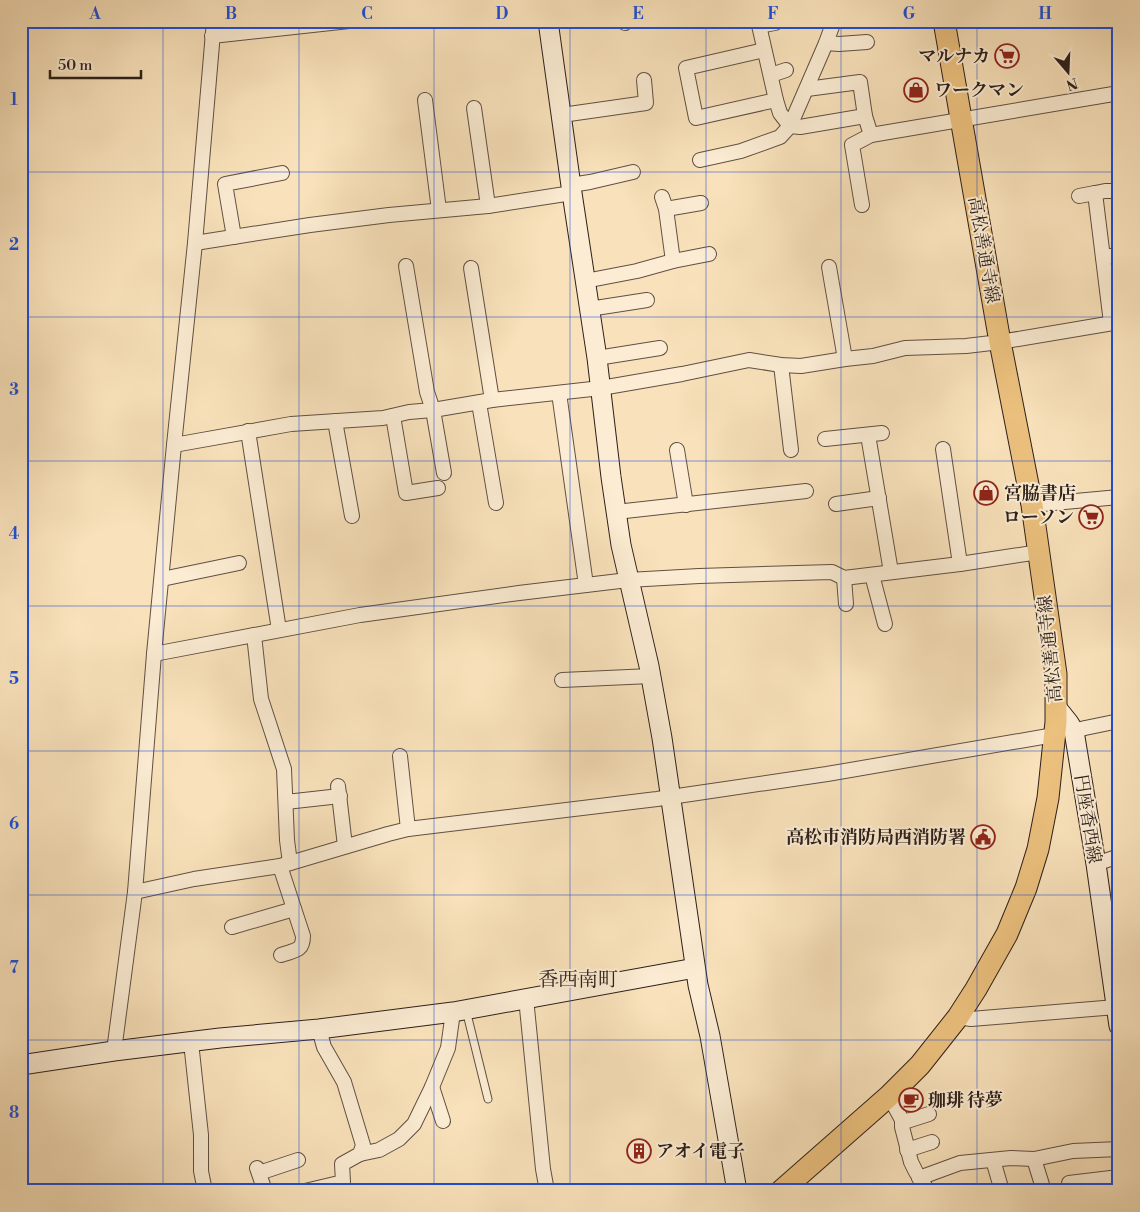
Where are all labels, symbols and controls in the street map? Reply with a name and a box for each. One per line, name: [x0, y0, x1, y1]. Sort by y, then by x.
text: A: [88, 4, 101, 24]
text: B: [225, 4, 237, 24]
text: C: [361, 4, 373, 24]
text: D: [496, 4, 509, 24]
text: E: [632, 4, 644, 24]
text: F: [767, 4, 779, 24]
text: G: [903, 4, 916, 24]
text: H: [1038, 4, 1052, 24]
supermarket icon: マルナカ: [994, 43, 1020, 69]
place label: マルナカ: [918, 45, 990, 68]
scale bar: [50, 48, 141, 80]
north arrow: [1042, 48, 1092, 98]
text: 50 m: [58, 56, 92, 75]
text: N: [1064, 73, 1080, 94]
shop icon: ワークマン: [903, 77, 929, 103]
place label: ワークマン: [934, 79, 1024, 102]
text: 1: [10, 90, 18, 110]
street label: 高松善通寺線: [963, 195, 1004, 305]
text: 2: [9, 235, 19, 255]
text: 3: [9, 380, 19, 400]
shop icon: 宮脇書店: [973, 480, 999, 506]
place label: 宮脇書店: [1004, 482, 1076, 505]
supermarket icon: ローソン: [1078, 504, 1104, 530]
place label: ローソン: [1003, 506, 1074, 529]
text: 4: [9, 524, 20, 544]
street label: 高松善通寺線: [1033, 594, 1068, 704]
text: 5: [9, 669, 19, 689]
street label: 円座香西線: [1069, 773, 1106, 865]
text: 6: [9, 814, 19, 834]
public building icon: 高松市消防局西消防署: [970, 824, 996, 850]
place label: 高松市消防局西消防署: [786, 826, 966, 849]
text: 7: [9, 958, 19, 978]
district label: 香西南町: [538, 968, 618, 993]
cafe icon: 珈琲 待夢: [898, 1087, 924, 1113]
place label: 珈琲 待夢: [928, 1089, 1003, 1112]
text: 8: [9, 1103, 19, 1123]
building icon: アオイ電子: [626, 1138, 652, 1164]
place label: アオイ電子: [656, 1140, 745, 1163]

